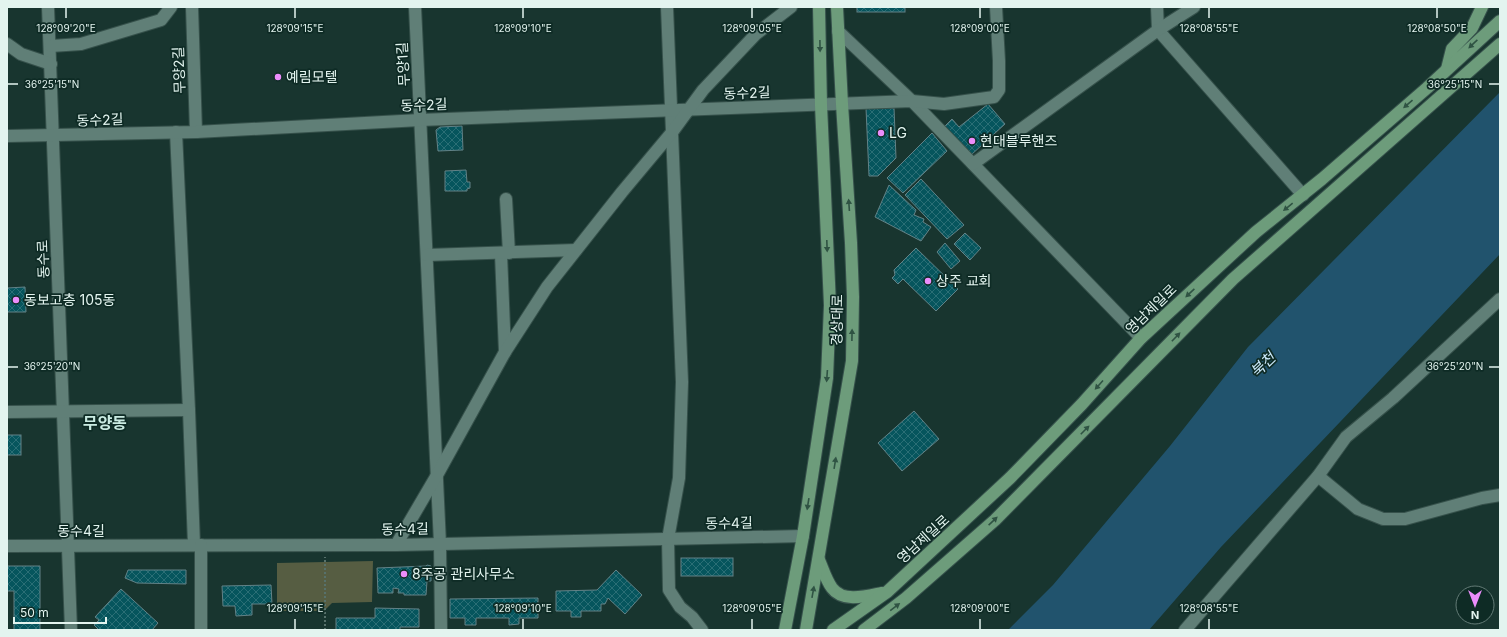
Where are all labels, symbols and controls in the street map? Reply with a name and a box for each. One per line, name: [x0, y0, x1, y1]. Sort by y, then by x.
text: 128°09'20"E: [36, 22, 96, 34]
text: 128°09'15"E: [266, 22, 324, 34]
text: 128°09'10"E: [494, 22, 552, 34]
text: 128°09'05"E: [722, 22, 782, 34]
text: 128°09'00"E: [950, 22, 1010, 34]
text: 128°08'55"E: [1179, 22, 1239, 34]
text: 128°08'50"E: [1407, 22, 1467, 34]
one-way arrow: [817, 40, 823, 53]
one-way arrow: [1468, 40, 1478, 49]
street label: 무양1길: [393, 41, 412, 87]
street label: 무양2길: [169, 46, 188, 94]
place label: 예림모텔: [286, 68, 338, 85]
marker: 예림모텔: [273, 72, 283, 82]
text: 36°25'15"N: [25, 78, 79, 90]
text: 36°25'15"N: [1428, 78, 1482, 90]
street label: 동수2길: [723, 83, 771, 102]
street label: 동수2길: [400, 95, 448, 114]
one-way arrow: [1403, 100, 1413, 109]
street label: 동수2길: [76, 110, 124, 129]
place label: LG: [889, 124, 907, 141]
marker: LG: [876, 128, 886, 138]
place label: 현대블루핸즈: [980, 132, 1057, 149]
marker: 현대블루핸즈: [967, 136, 977, 146]
one-way arrow: [845, 199, 852, 211]
one-way arrow: [1282, 202, 1293, 211]
street label: 동수로: [33, 239, 52, 279]
one-way arrow: [824, 240, 830, 253]
place label: 상주 교회: [936, 272, 991, 289]
marker: 상주 교회: [923, 276, 933, 286]
street label: 영남제일로: [1122, 280, 1180, 337]
one-way arrow: [1185, 288, 1195, 297]
place label: 동보고층 105동: [24, 291, 115, 308]
street label: 경상대로: [828, 294, 845, 346]
marker: 동보고층 105동: [11, 295, 21, 305]
one-way arrow: [849, 328, 855, 341]
one-way arrow: [1172, 332, 1181, 342]
water label: 북천: [1246, 347, 1281, 381]
text: 36°25'20"N: [24, 360, 80, 372]
text: 36°25'20"N: [1427, 360, 1483, 372]
one-way arrow: [824, 370, 831, 382]
one-way arrow: [1095, 380, 1104, 390]
district label: 무양동: [83, 413, 127, 433]
one-way arrow: [1080, 425, 1090, 434]
one-way arrow: [832, 457, 838, 470]
one-way arrow: [805, 498, 811, 510]
street label: 영남제일로: [893, 511, 952, 566]
street label: 동수4길: [705, 514, 753, 531]
one-way arrow: [988, 517, 998, 526]
street label: 동수4길: [381, 520, 429, 537]
street label: 동수4길: [57, 522, 105, 539]
place label: 8주공 관리사무소: [412, 565, 515, 582]
marker: 8주공 관리사무소: [399, 569, 409, 579]
north arrow: [1455, 585, 1495, 625]
one-way arrow: [810, 586, 816, 598]
scale bar: [14, 599, 106, 625]
text: 128°09'15"E: [266, 602, 324, 614]
text: 128°09'10"E: [494, 602, 552, 614]
text: 128°09'05"E: [722, 602, 782, 614]
text: 128°09'00"E: [950, 602, 1010, 614]
text: 128°08'55"E: [1179, 602, 1239, 614]
one-way arrow: [890, 603, 900, 611]
text: 50 m: [20, 605, 49, 620]
text: N: [1471, 608, 1479, 622]

